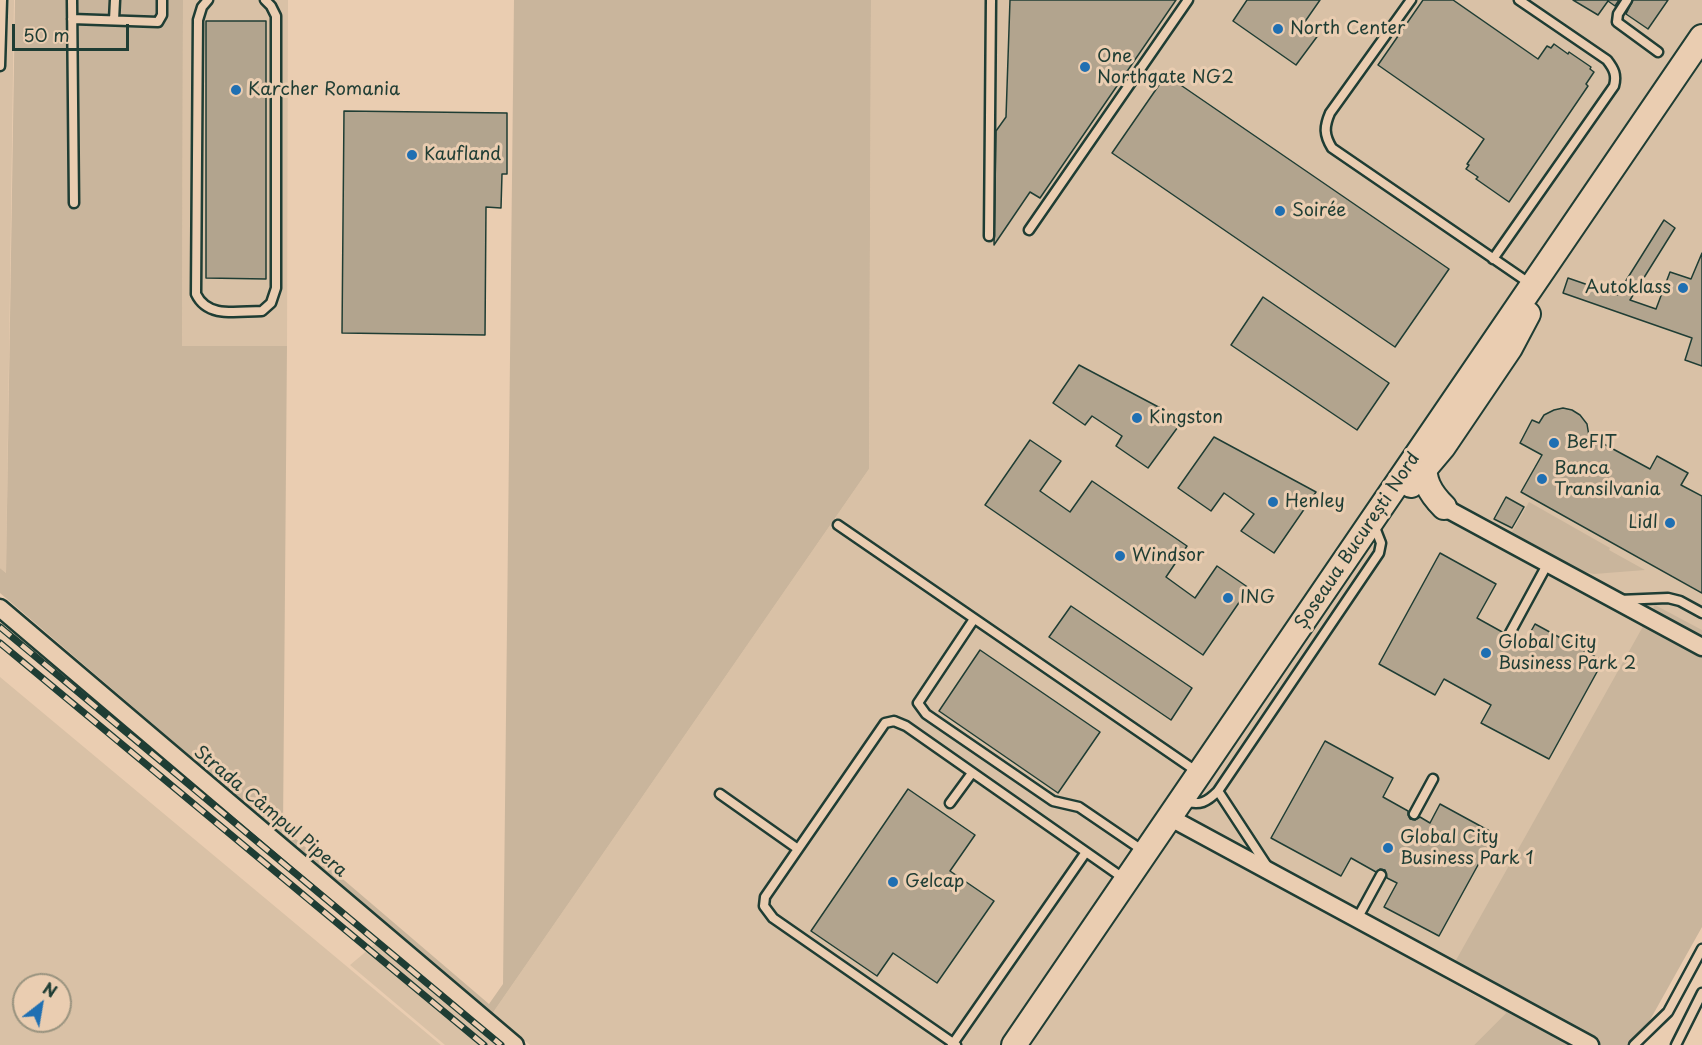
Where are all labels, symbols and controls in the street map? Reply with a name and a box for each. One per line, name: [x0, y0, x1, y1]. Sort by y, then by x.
scale bar: [15, 12, 132, 50]
place label: North Center: [1290, 18, 1405, 40]
text: 50 m: [23, 21, 70, 48]
marker: North Center: [1271, 22, 1285, 36]
place label: One Northgate NG2: [1097, 46, 1234, 88]
marker: One Northgate NG2: [1078, 60, 1092, 74]
place label: Karcher Romania: [248, 79, 400, 101]
marker: Karcher Romania: [229, 83, 243, 97]
place label: Kaufland: [424, 144, 501, 166]
marker: Kaufland: [405, 148, 419, 162]
place label: Soirée: [1292, 200, 1346, 222]
marker: Soirée: [1273, 204, 1287, 218]
place label: Autoklass: [1585, 277, 1671, 299]
marker: Autoklass: [1676, 281, 1690, 295]
place label: Kingston: [1149, 407, 1223, 429]
marker: Kingston: [1130, 411, 1144, 425]
place label: BeFIT: [1566, 432, 1617, 454]
marker: BeFIT: [1547, 436, 1561, 450]
street label: Șoseaua București Nord: [1291, 449, 1425, 633]
place label: Banca Transilvania: [1554, 458, 1661, 500]
marker: Banca Transilvania: [1535, 472, 1549, 486]
place label: Henley: [1285, 491, 1345, 513]
marker: Henley: [1266, 495, 1280, 509]
place label: Lidl: [1628, 512, 1658, 534]
marker: Lidl: [1663, 516, 1677, 530]
place label: Windsor: [1132, 545, 1204, 567]
marker: Windsor: [1113, 549, 1127, 563]
place label: ING: [1240, 587, 1276, 609]
marker: ING: [1221, 591, 1235, 605]
place label: Global City Business Park 2: [1498, 632, 1636, 674]
marker: Global City Business Park 2: [1479, 646, 1493, 660]
street label: Strada Câmpul Pipera: [189, 742, 351, 882]
place label: Global City Business Park 1: [1400, 827, 1534, 870]
marker: Global City Business Park 1: [1381, 841, 1395, 855]
place label: Gelcap: [905, 871, 964, 893]
marker: Gelcap: [886, 875, 900, 889]
north arrow: [12, 973, 72, 1033]
text: N: [39, 976, 62, 1003]

